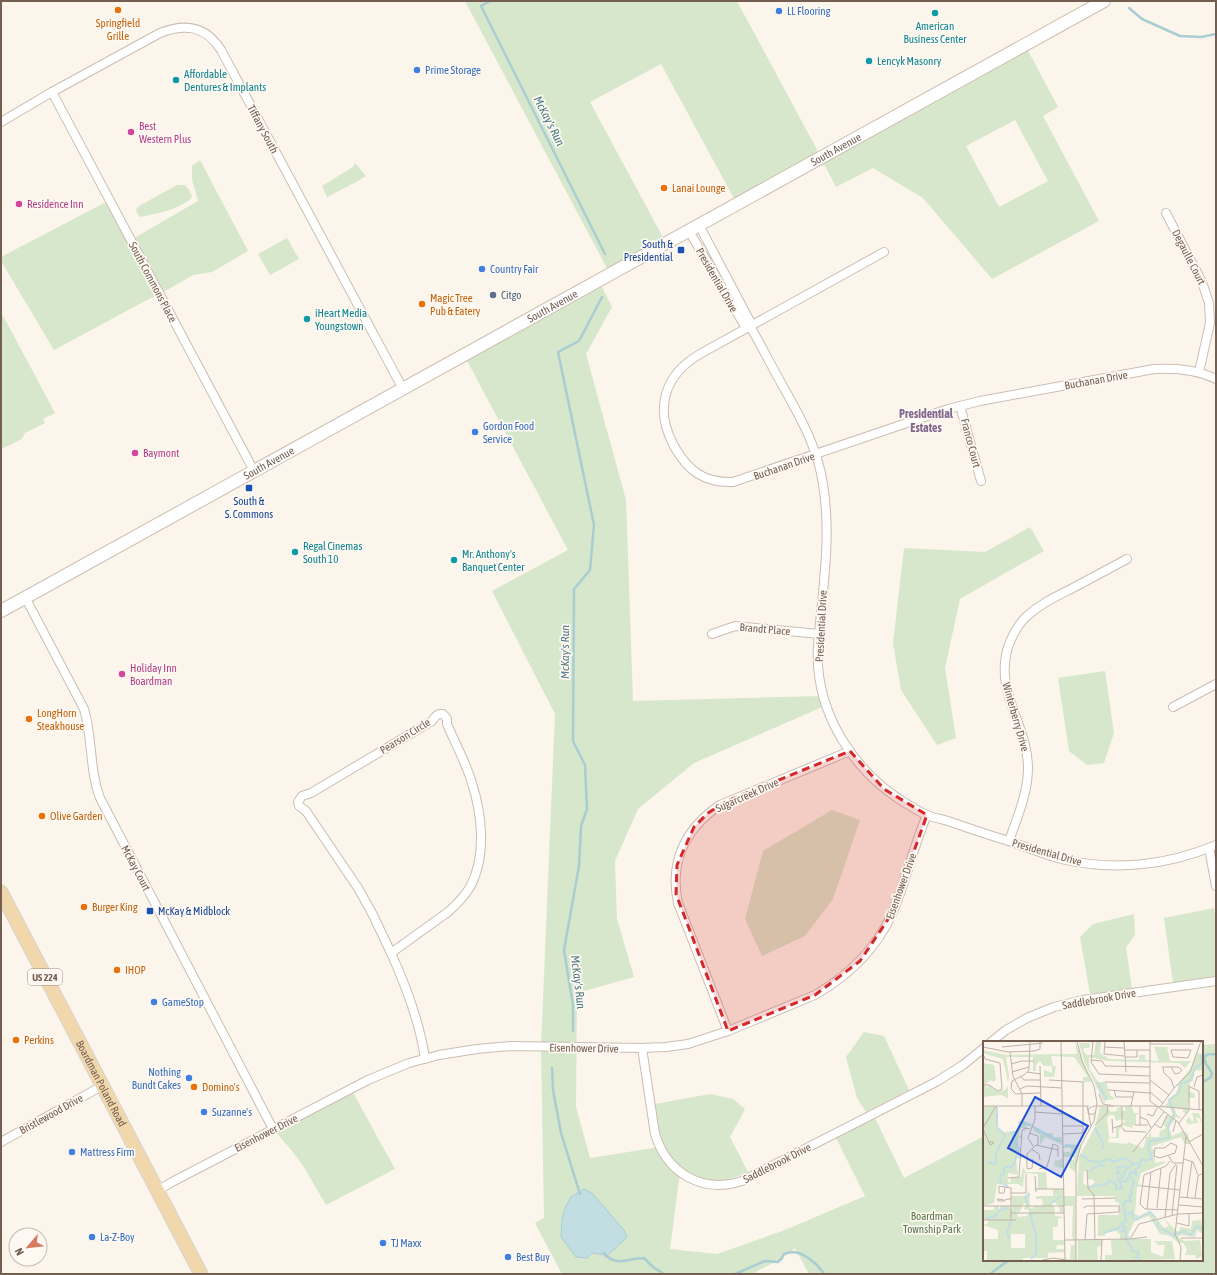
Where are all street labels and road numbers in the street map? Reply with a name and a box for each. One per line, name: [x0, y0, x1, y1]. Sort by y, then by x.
street label: Tiffany South: [245, 103, 281, 155]
street label: South Avenue: [809, 131, 863, 168]
street label: Degaulle Court: [1170, 228, 1208, 286]
street label: South Commons Place: [127, 240, 179, 324]
street label: Presidential Drive: [694, 246, 740, 314]
street label: South Avenue: [525, 287, 580, 325]
street label: Buchanan Drive: [1064, 369, 1128, 391]
street label: Franco Court: [959, 417, 983, 469]
street label: South Avenue: [242, 444, 296, 482]
street label: Buchanan Drive: [752, 450, 816, 482]
street label: Presidential Drive: [813, 590, 829, 662]
street label: Brandt Place: [739, 621, 791, 637]
street label: Winterberry Drive: [1000, 681, 1032, 753]
street label: Pearson Circle: [378, 716, 432, 756]
street label: Sugarcreek Drive: [714, 776, 780, 814]
street label: Presidential Drive: [1011, 836, 1083, 868]
street label: McKay Court: [119, 843, 153, 893]
street label: Eisenhower Drive: [883, 851, 919, 921]
road number: US 224: [28, 969, 62, 985]
street label: Saddlebrook Drive: [1061, 987, 1137, 1011]
street label: Boardman Poland Road: [74, 1038, 129, 1128]
street label: Eisenhower Drive: [549, 1041, 619, 1055]
street label: Bristlewood Drive: [17, 1092, 85, 1136]
street label: Eisenhower Drive: [232, 1112, 300, 1154]
street label: Saddlebrook Drive: [741, 1141, 813, 1185]

